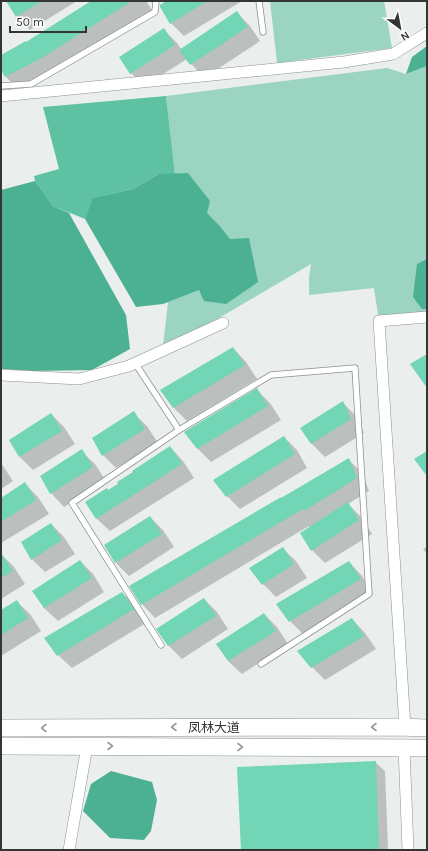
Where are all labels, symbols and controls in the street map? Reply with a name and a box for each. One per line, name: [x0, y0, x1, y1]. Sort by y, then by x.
scale bar: [10, 8, 86, 34]
north arrow: [380, 8, 420, 48]
text: 50 m: [16, 15, 44, 29]
text: N: [398, 28, 412, 44]
street label: 凤林大道: [188, 720, 240, 735]
one-way arrow: [41, 723, 47, 732]
one-way arrow: [171, 723, 177, 731]
one-way arrow: [371, 723, 377, 731]
one-way arrow: [107, 742, 113, 750]
one-way arrow: [237, 743, 243, 751]

